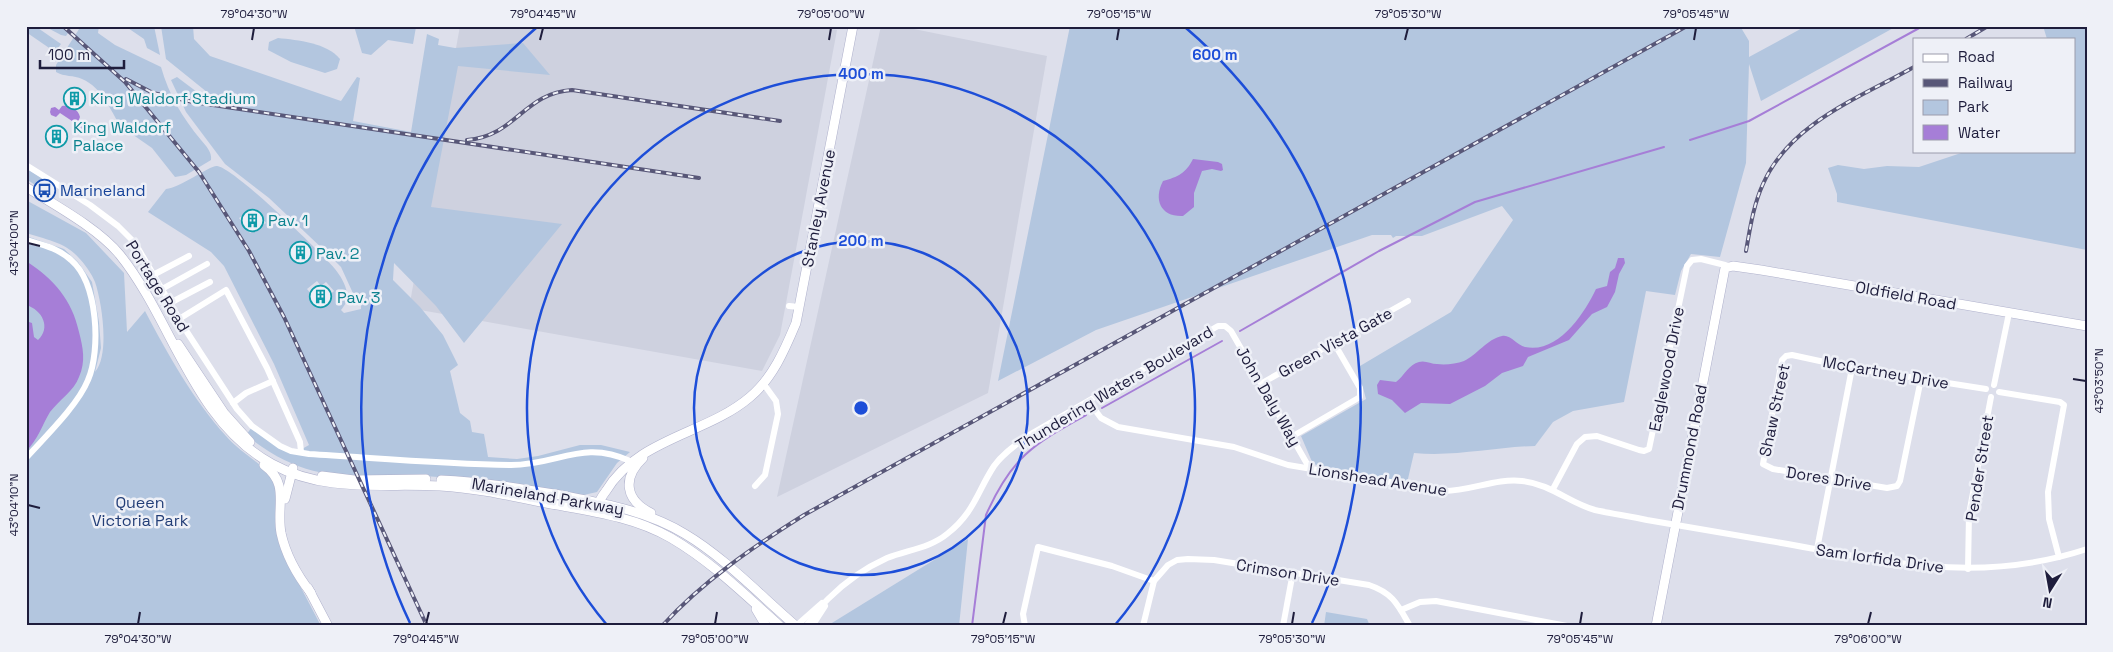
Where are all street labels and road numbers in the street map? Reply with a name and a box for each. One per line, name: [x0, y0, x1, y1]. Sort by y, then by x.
street label: Stanley Avenue: [797, 147, 840, 269]
street label: Portage Road: [121, 236, 194, 336]
street label: Oldfield Road: [1854, 276, 1958, 315]
street label: Green Vista Gate: [1274, 302, 1396, 383]
street label: Eaglewood Drive: [1644, 305, 1689, 433]
street label: Thundering Waters Boulevard: [1012, 321, 1217, 456]
street label: John Daly Way: [1231, 342, 1306, 450]
street label: McCartney Drive: [1821, 351, 1951, 394]
street label: Shaw Street: [1754, 362, 1795, 458]
street label: Drummond Road: [1667, 383, 1712, 512]
street label: Pender Street: [1961, 413, 1998, 523]
street label: Lionshead Avenue: [1307, 458, 1449, 501]
street label: Dores Drive: [1785, 461, 1873, 496]
street label: Marineland Parkway: [470, 473, 626, 520]
street label: Sam Iorfida Drive: [1814, 539, 1945, 578]
street label: Crimson Drive: [1235, 554, 1341, 591]

